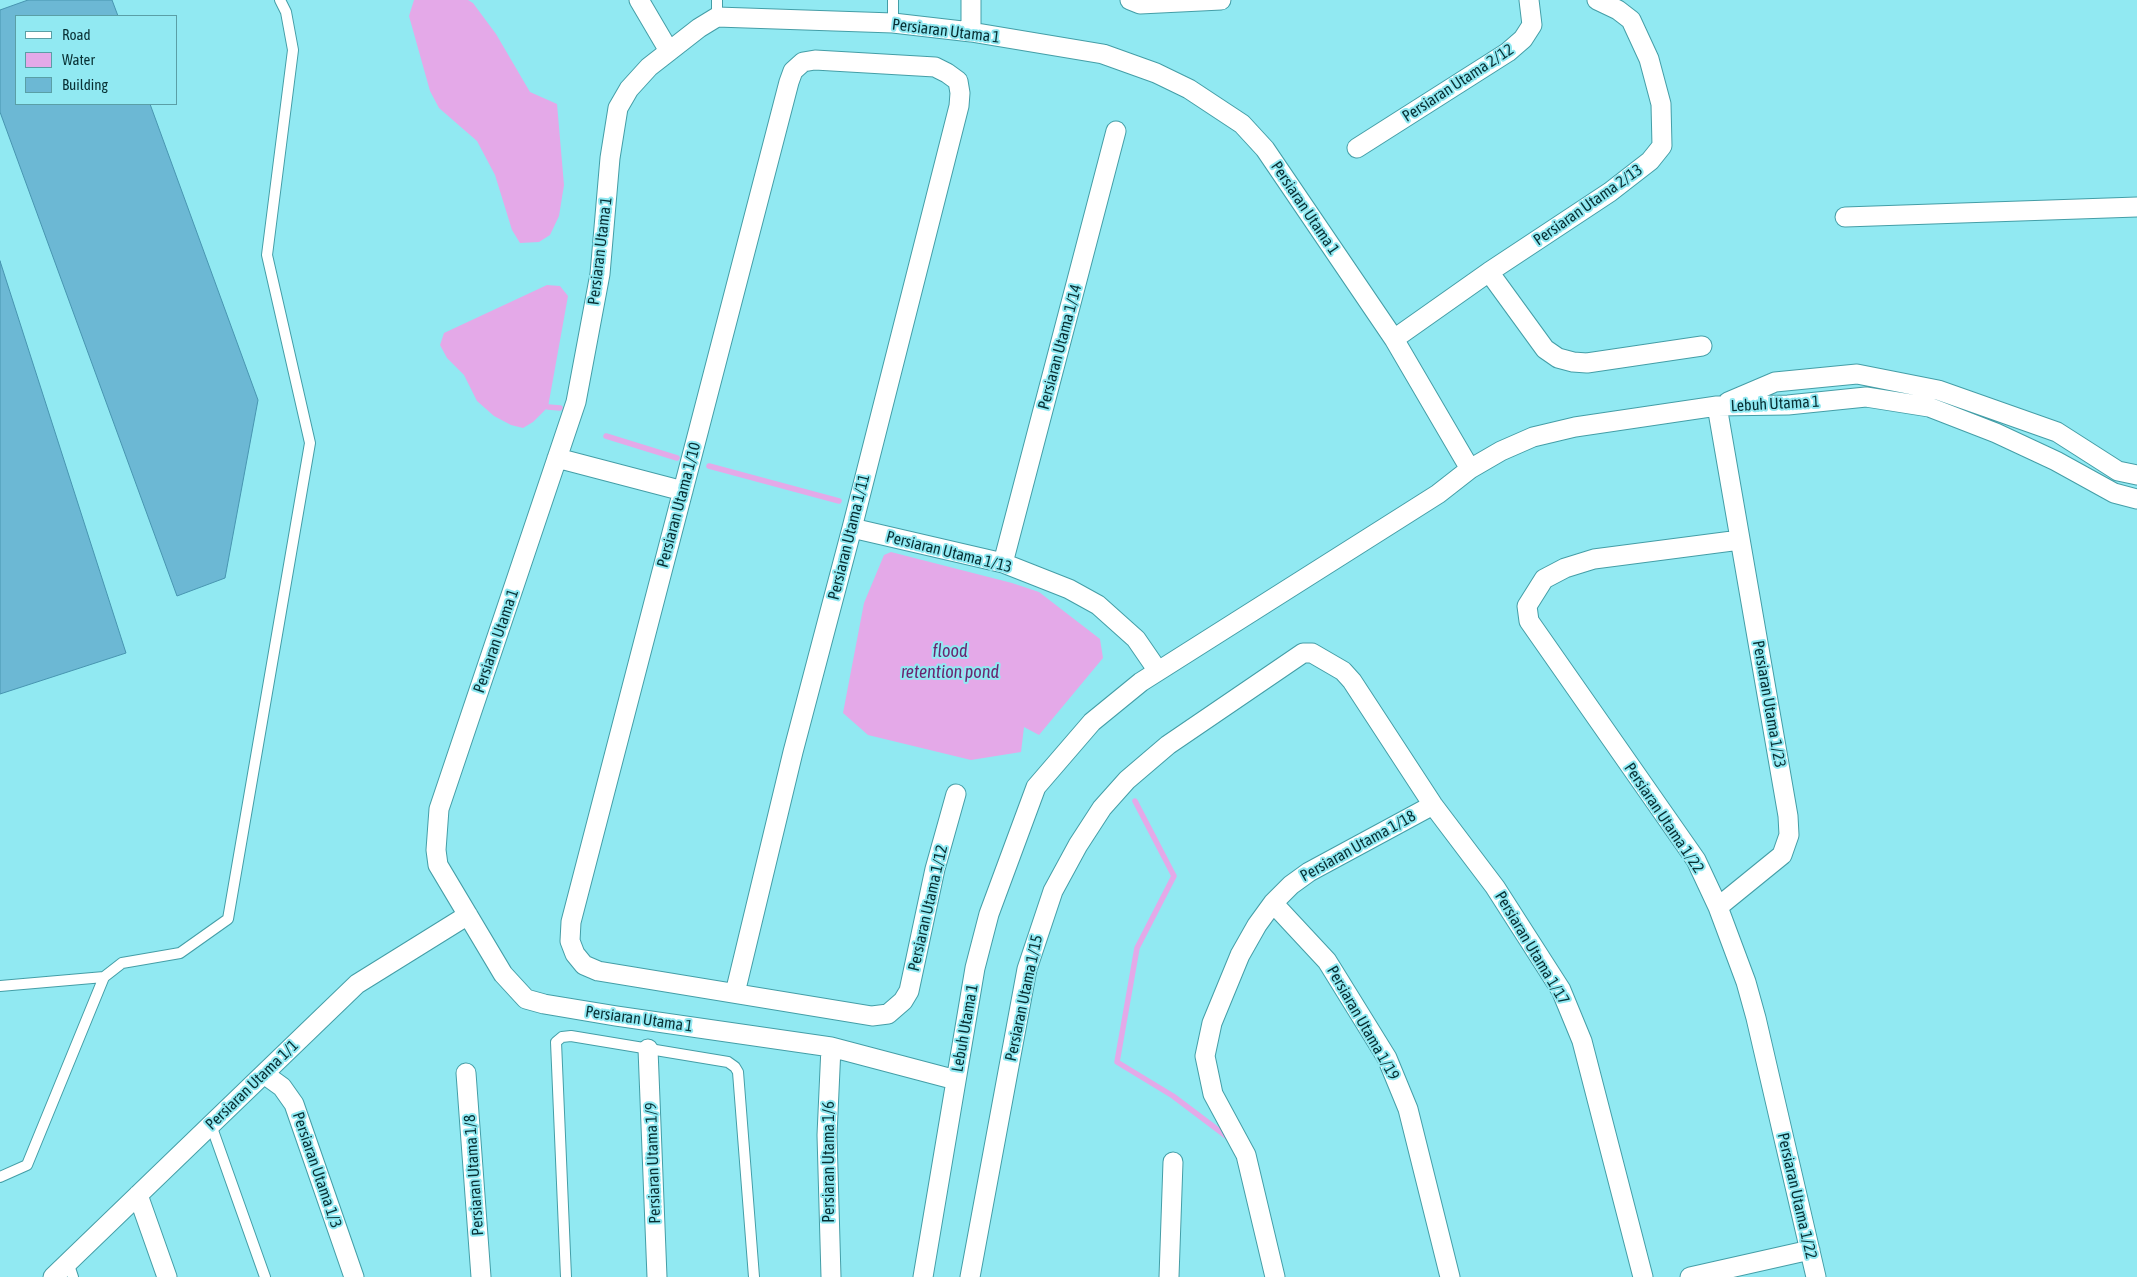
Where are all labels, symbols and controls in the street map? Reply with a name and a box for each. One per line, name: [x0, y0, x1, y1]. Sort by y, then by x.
legend: [15, 15, 178, 105]
street label: Persiaran Utama 1: [891, 15, 1001, 47]
text: Road: [62, 26, 91, 43]
street label: Persiaran Utama 2/12: [1399, 40, 1517, 126]
text: Water: [62, 51, 95, 68]
text: Building: [62, 76, 108, 93]
street label: Persiaran Utama 1: [1267, 158, 1343, 258]
street label: Persiaran Utama 2/13: [1530, 160, 1646, 250]
street label: Persiaran Utama 1: [584, 196, 616, 306]
street label: Persiaran Utama 1/14: [1034, 282, 1086, 412]
street label: Lebuh Utama 1: [1730, 392, 1820, 416]
street label: Persiaran Utama 1/10: [653, 440, 705, 570]
street label: Persiaran Utama 1/11: [824, 472, 874, 602]
street label: Persiaran Utama 1/13: [884, 527, 1014, 577]
street label: Persiaran Utama 1: [469, 587, 523, 695]
street label: Persiaran Utama 1/23: [1748, 639, 1790, 769]
water label: flood retention pond: [901, 640, 999, 682]
street label: Persiaran Utama 1/22: [1620, 759, 1708, 877]
street label: Persiaran Utama 1/18: [1297, 806, 1419, 886]
street label: Persiaran Utama 1/12: [904, 843, 952, 973]
street label: Persiaran Utama 1/17: [1491, 888, 1573, 1008]
street label: Persiaran Utama 1/15: [1001, 933, 1047, 1063]
street label: Persiaran Utama 1/19: [1322, 962, 1404, 1084]
street label: Lebuh Utama 1: [948, 983, 982, 1073]
street label: Persiaran Utama 1: [584, 1002, 694, 1036]
street label: Persiaran Utama 1/1: [202, 1036, 302, 1134]
street label: Persiaran Utama 1/6: [819, 1101, 839, 1223]
street label: Persiaran Utama 1/9: [641, 1102, 665, 1224]
street label: Persiaran Utama 1/3: [288, 1110, 346, 1230]
street label: Persiaran Utama 1/8: [460, 1114, 488, 1236]
street label: Persiaran Utama 1/22: [1773, 1131, 1821, 1261]

